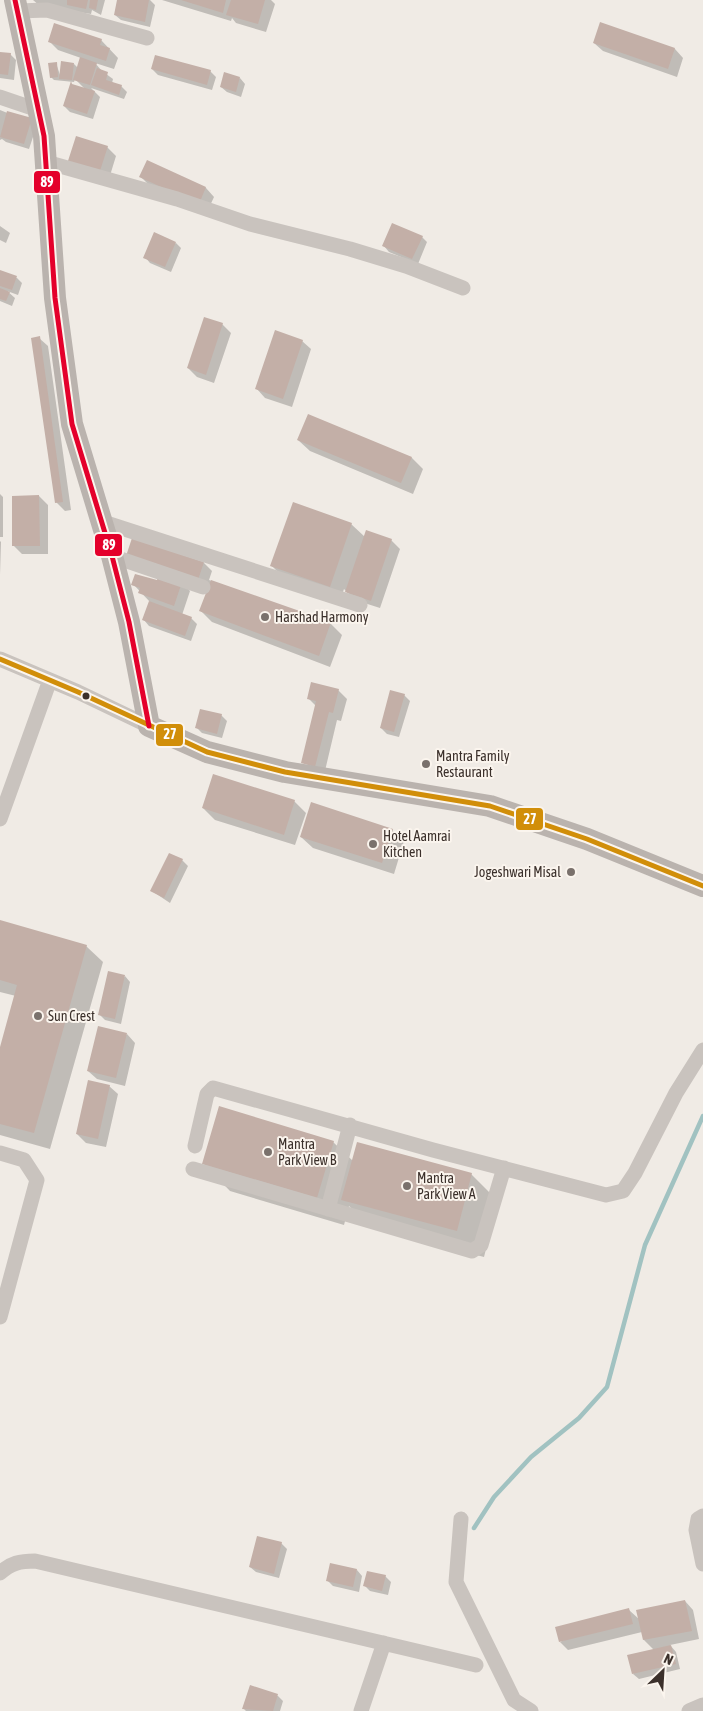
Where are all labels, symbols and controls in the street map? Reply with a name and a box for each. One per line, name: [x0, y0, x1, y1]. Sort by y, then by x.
line badge: 89: [33, 170, 61, 194]
text: 89: [40, 174, 54, 190]
line badge: 89: [94, 533, 123, 557]
text: 89: [102, 537, 116, 553]
place label: Harshad Harmony: [275, 609, 369, 625]
marker: Harshad Harmony: [259, 611, 271, 623]
unlabelled marker: [81, 691, 91, 701]
line badge: 27: [155, 723, 184, 747]
text: 27: [163, 726, 177, 742]
place label: Mantra Family Restaurant: [436, 748, 510, 780]
marker: Mantra Family Restaurant: [420, 758, 432, 770]
line badge: 27: [515, 807, 544, 831]
text: 27: [523, 811, 537, 827]
place label: Hotel Aamrai Kitchen: [383, 828, 451, 860]
marker: Hotel Aamrai Kitchen: [367, 838, 379, 850]
place label: Jogeshwari Misal: [474, 864, 561, 880]
marker: Jogeshwari Misal: [565, 866, 577, 878]
place label: Sun Crest: [48, 1008, 95, 1024]
marker: Sun Crest: [32, 1010, 44, 1022]
place label: Mantra Park View B: [278, 1136, 337, 1168]
marker: Mantra Park View B: [262, 1146, 274, 1158]
place label: Mantra Park View A: [417, 1170, 476, 1202]
marker: Mantra Park View A: [401, 1180, 413, 1192]
north arrow: [638, 1646, 688, 1696]
text: N: [661, 1650, 676, 1668]

